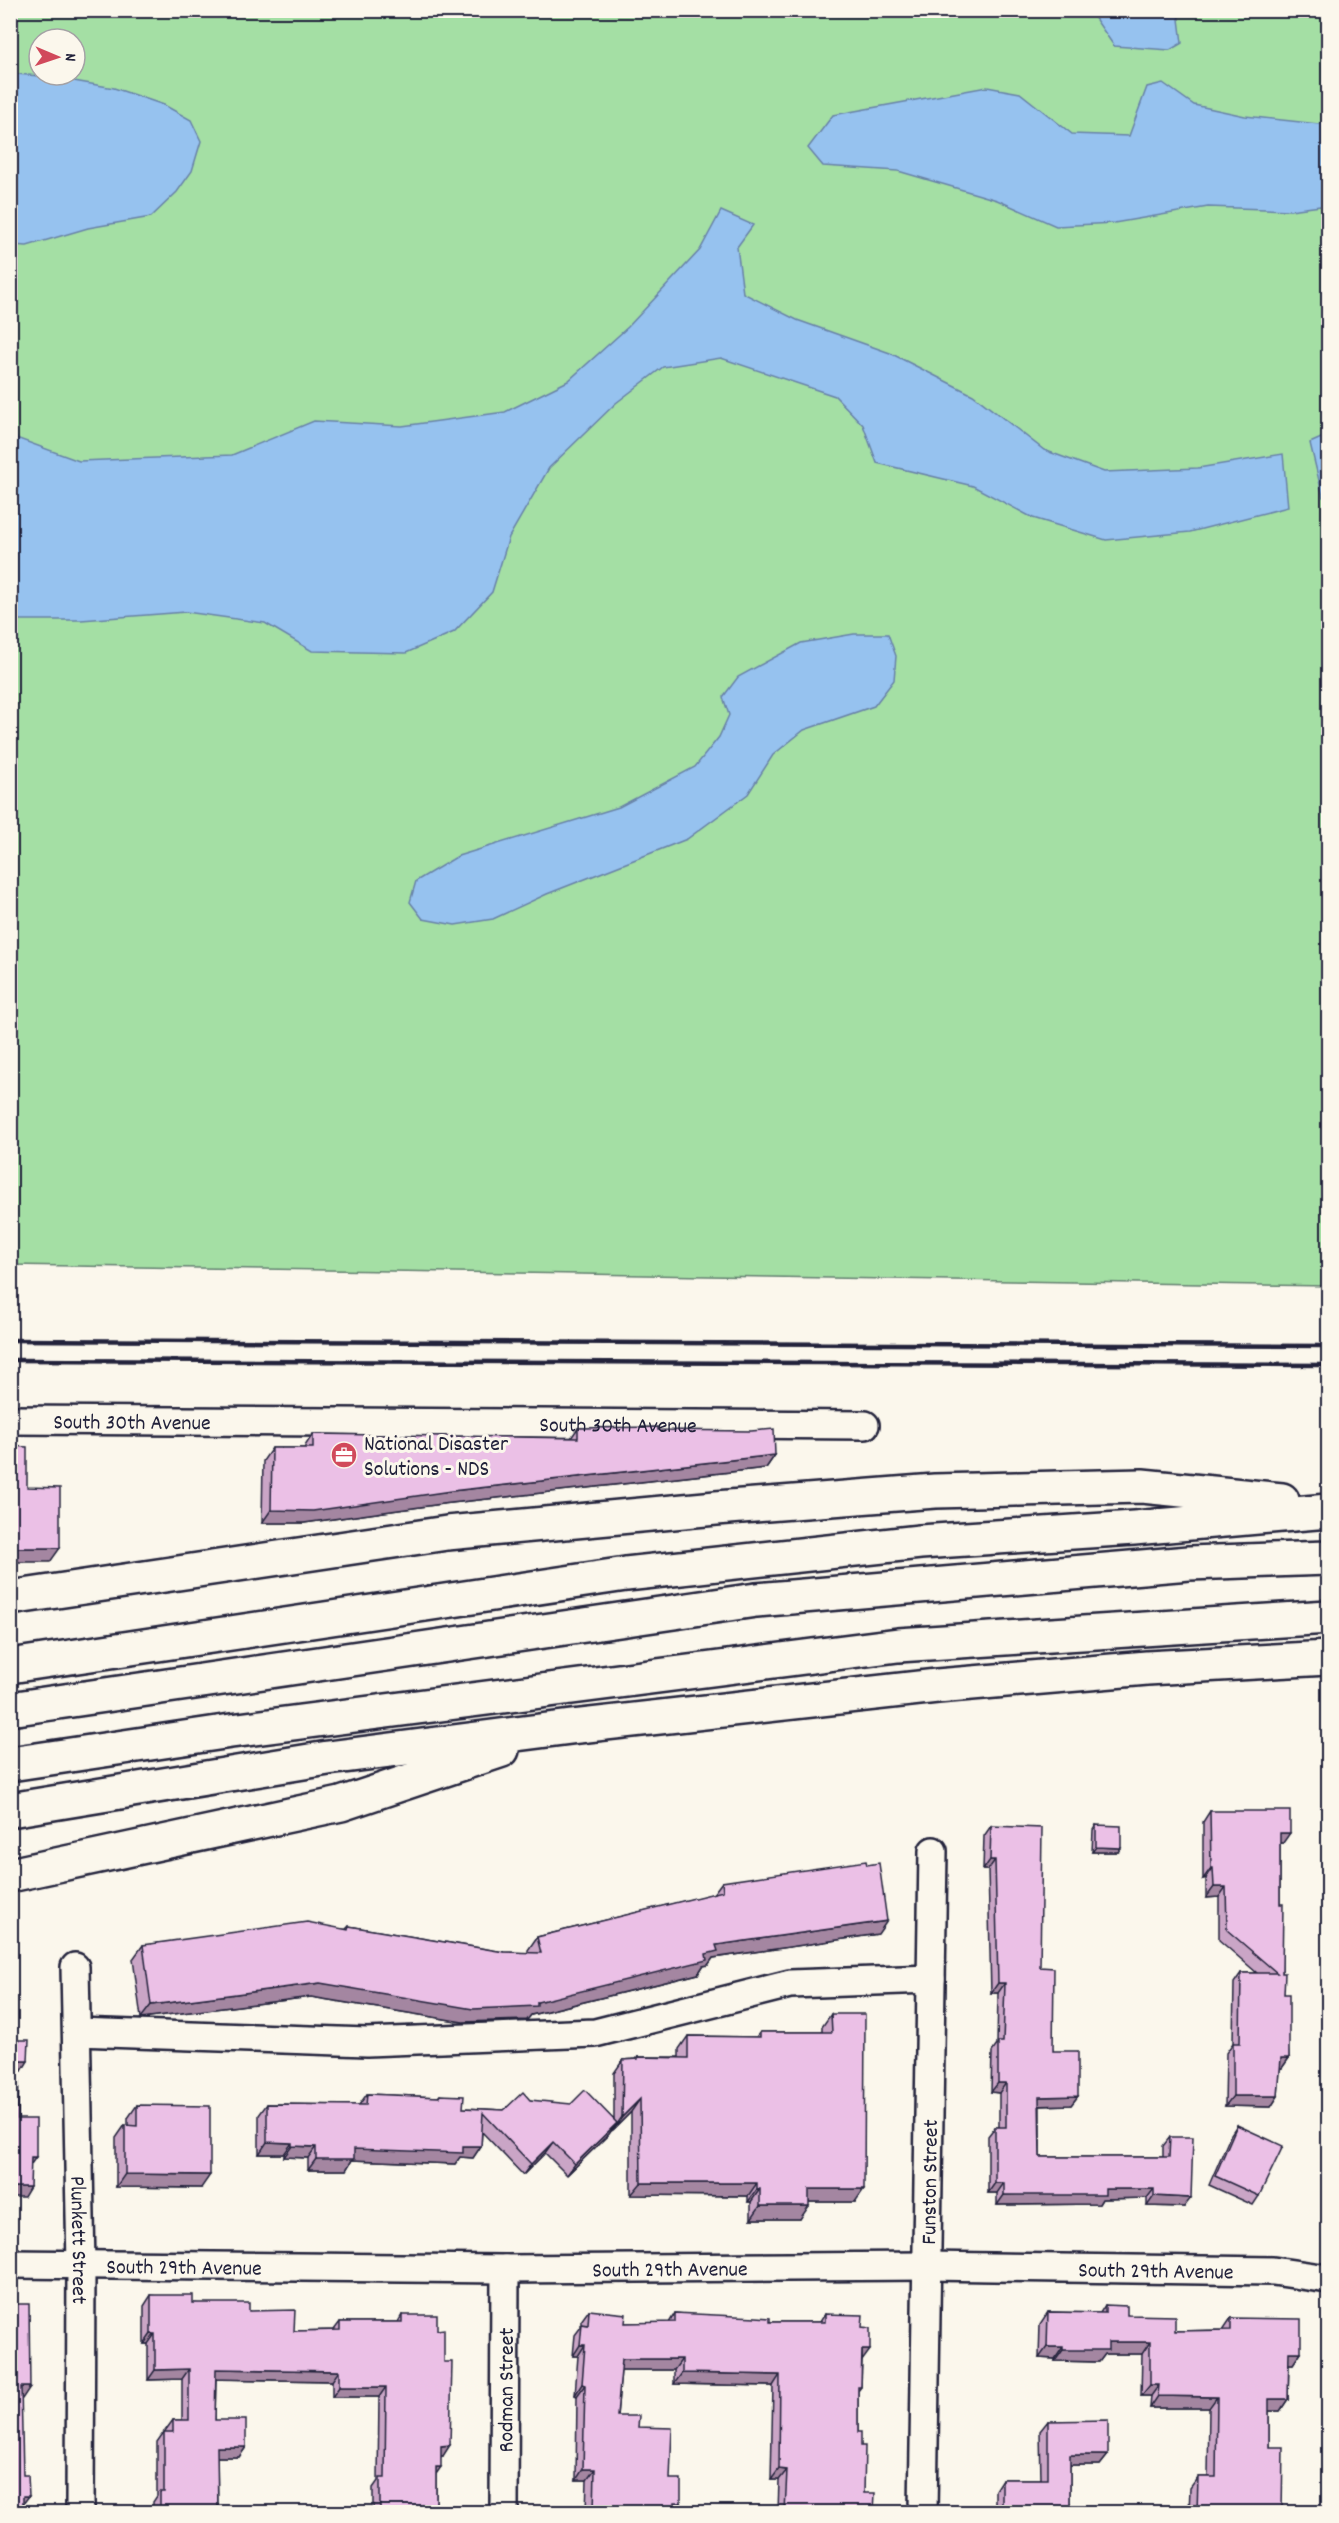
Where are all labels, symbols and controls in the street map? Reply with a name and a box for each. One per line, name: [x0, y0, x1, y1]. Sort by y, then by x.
north arrow: [27, 27, 87, 87]
text: N: [58, 53, 81, 62]
street label: South 30th Avenue: [53, 1408, 211, 1440]
street label: South 30th Avenue: [539, 1411, 697, 1443]
place label: National Disaster Solutions - NDS: [364, 1430, 509, 1486]
office icon: National Disaster Solutions - NDS: [329, 1440, 359, 1470]
street label: Funston Street: [915, 2119, 948, 2245]
street label: Plunkett Street: [60, 2176, 93, 2304]
street label: South 29th Avenue: [106, 2253, 262, 2286]
street label: South 29th Avenue: [592, 2255, 748, 2287]
street label: South 29th Avenue: [1078, 2256, 1234, 2289]
street label: Rodman Street: [492, 2327, 524, 2453]

